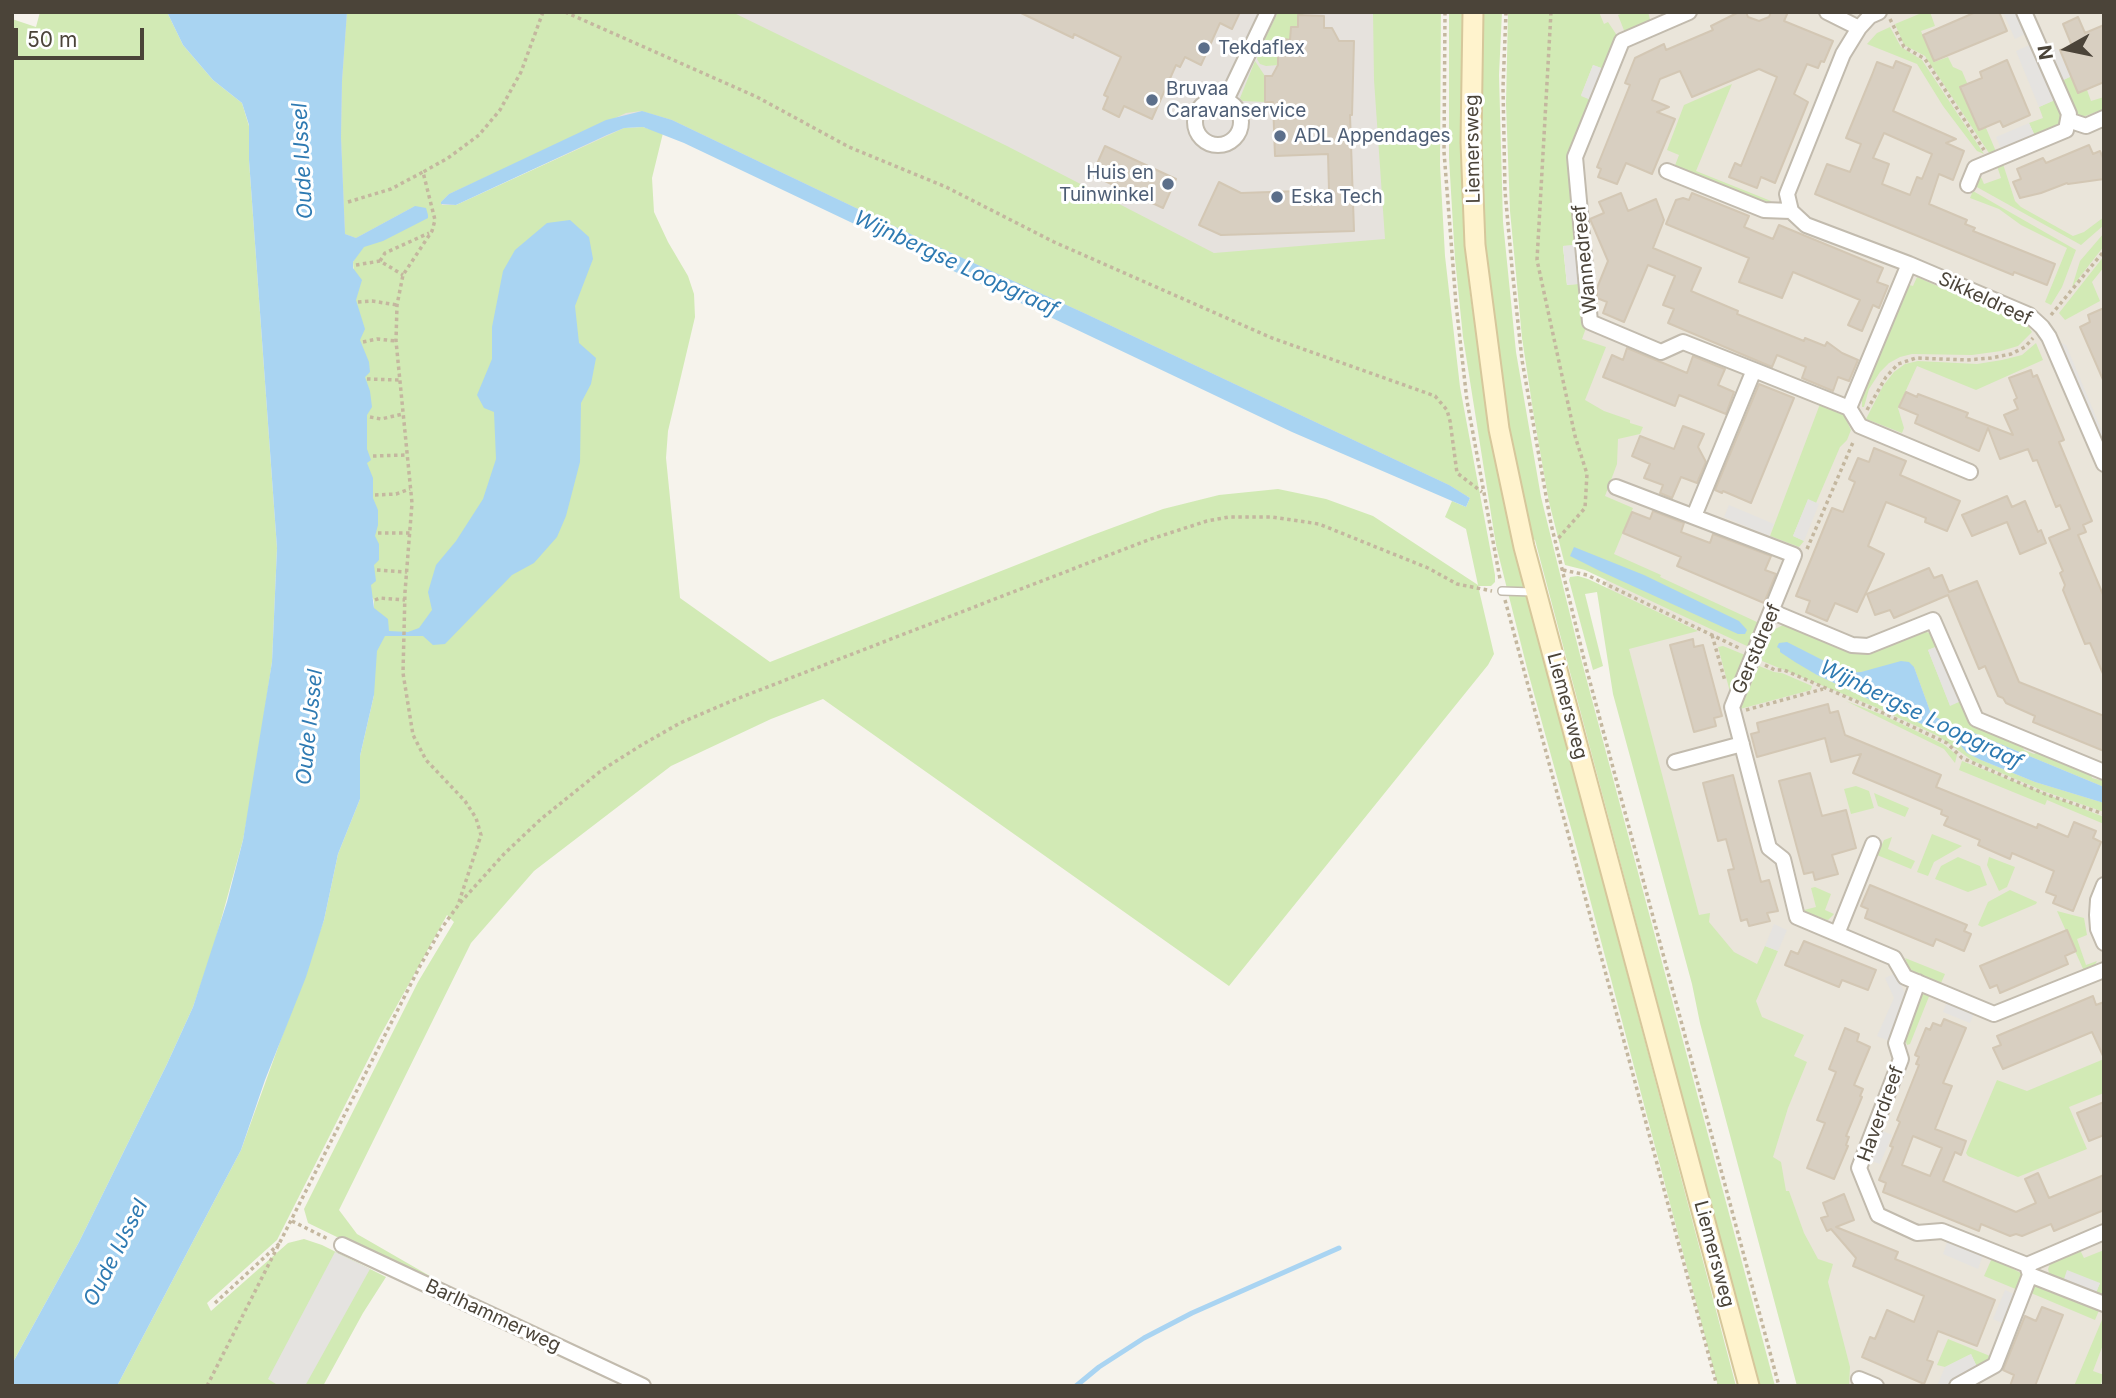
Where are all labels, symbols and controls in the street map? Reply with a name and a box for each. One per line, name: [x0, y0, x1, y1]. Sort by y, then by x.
scale bar: [18, 14, 147, 58]
north arrow: [2032, 14, 2102, 84]
text: 50 m: [27, 27, 77, 52]
place label: Tekdaflex: [1218, 37, 1305, 59]
marker: Tekdaflex: [1196, 40, 1212, 56]
text: N: [2033, 43, 2058, 61]
place label: Bruvaa Caravanservice: [1166, 78, 1306, 122]
marker: Bruvaa Caravanservice: [1144, 92, 1160, 108]
street label: Liemersweg: [1461, 94, 1485, 204]
water label: Oude IJssel: [287, 102, 319, 220]
place label: ADL Appendages: [1294, 125, 1451, 147]
marker: ADL Appendages: [1272, 128, 1288, 144]
place label: Huis en Tuinwinkel: [1059, 162, 1154, 206]
marker: Huis en Tuinwinkel: [1160, 176, 1176, 192]
place label: Eska Tech: [1291, 186, 1383, 208]
marker: Eska Tech: [1269, 189, 1285, 205]
street label: Wannedreef: [1568, 203, 1602, 315]
water label: Wijnbergse Loopgraaf: [850, 206, 1062, 322]
street label: Sikkeldreef: [1935, 267, 2035, 331]
street label: Gerstdreef: [1728, 600, 1786, 698]
street label: Liemersweg: [1542, 650, 1592, 762]
water label: Wijnbergse Loopgraaf: [1816, 655, 2026, 775]
water label: Oude IJssel: [291, 668, 329, 786]
street label: Haverdreef: [1853, 1063, 1909, 1165]
water label: Oude IJssel: [78, 1195, 154, 1311]
street label: Liemersweg: [1689, 1198, 1739, 1310]
street label: Barlhammerweg: [422, 1275, 564, 1357]

